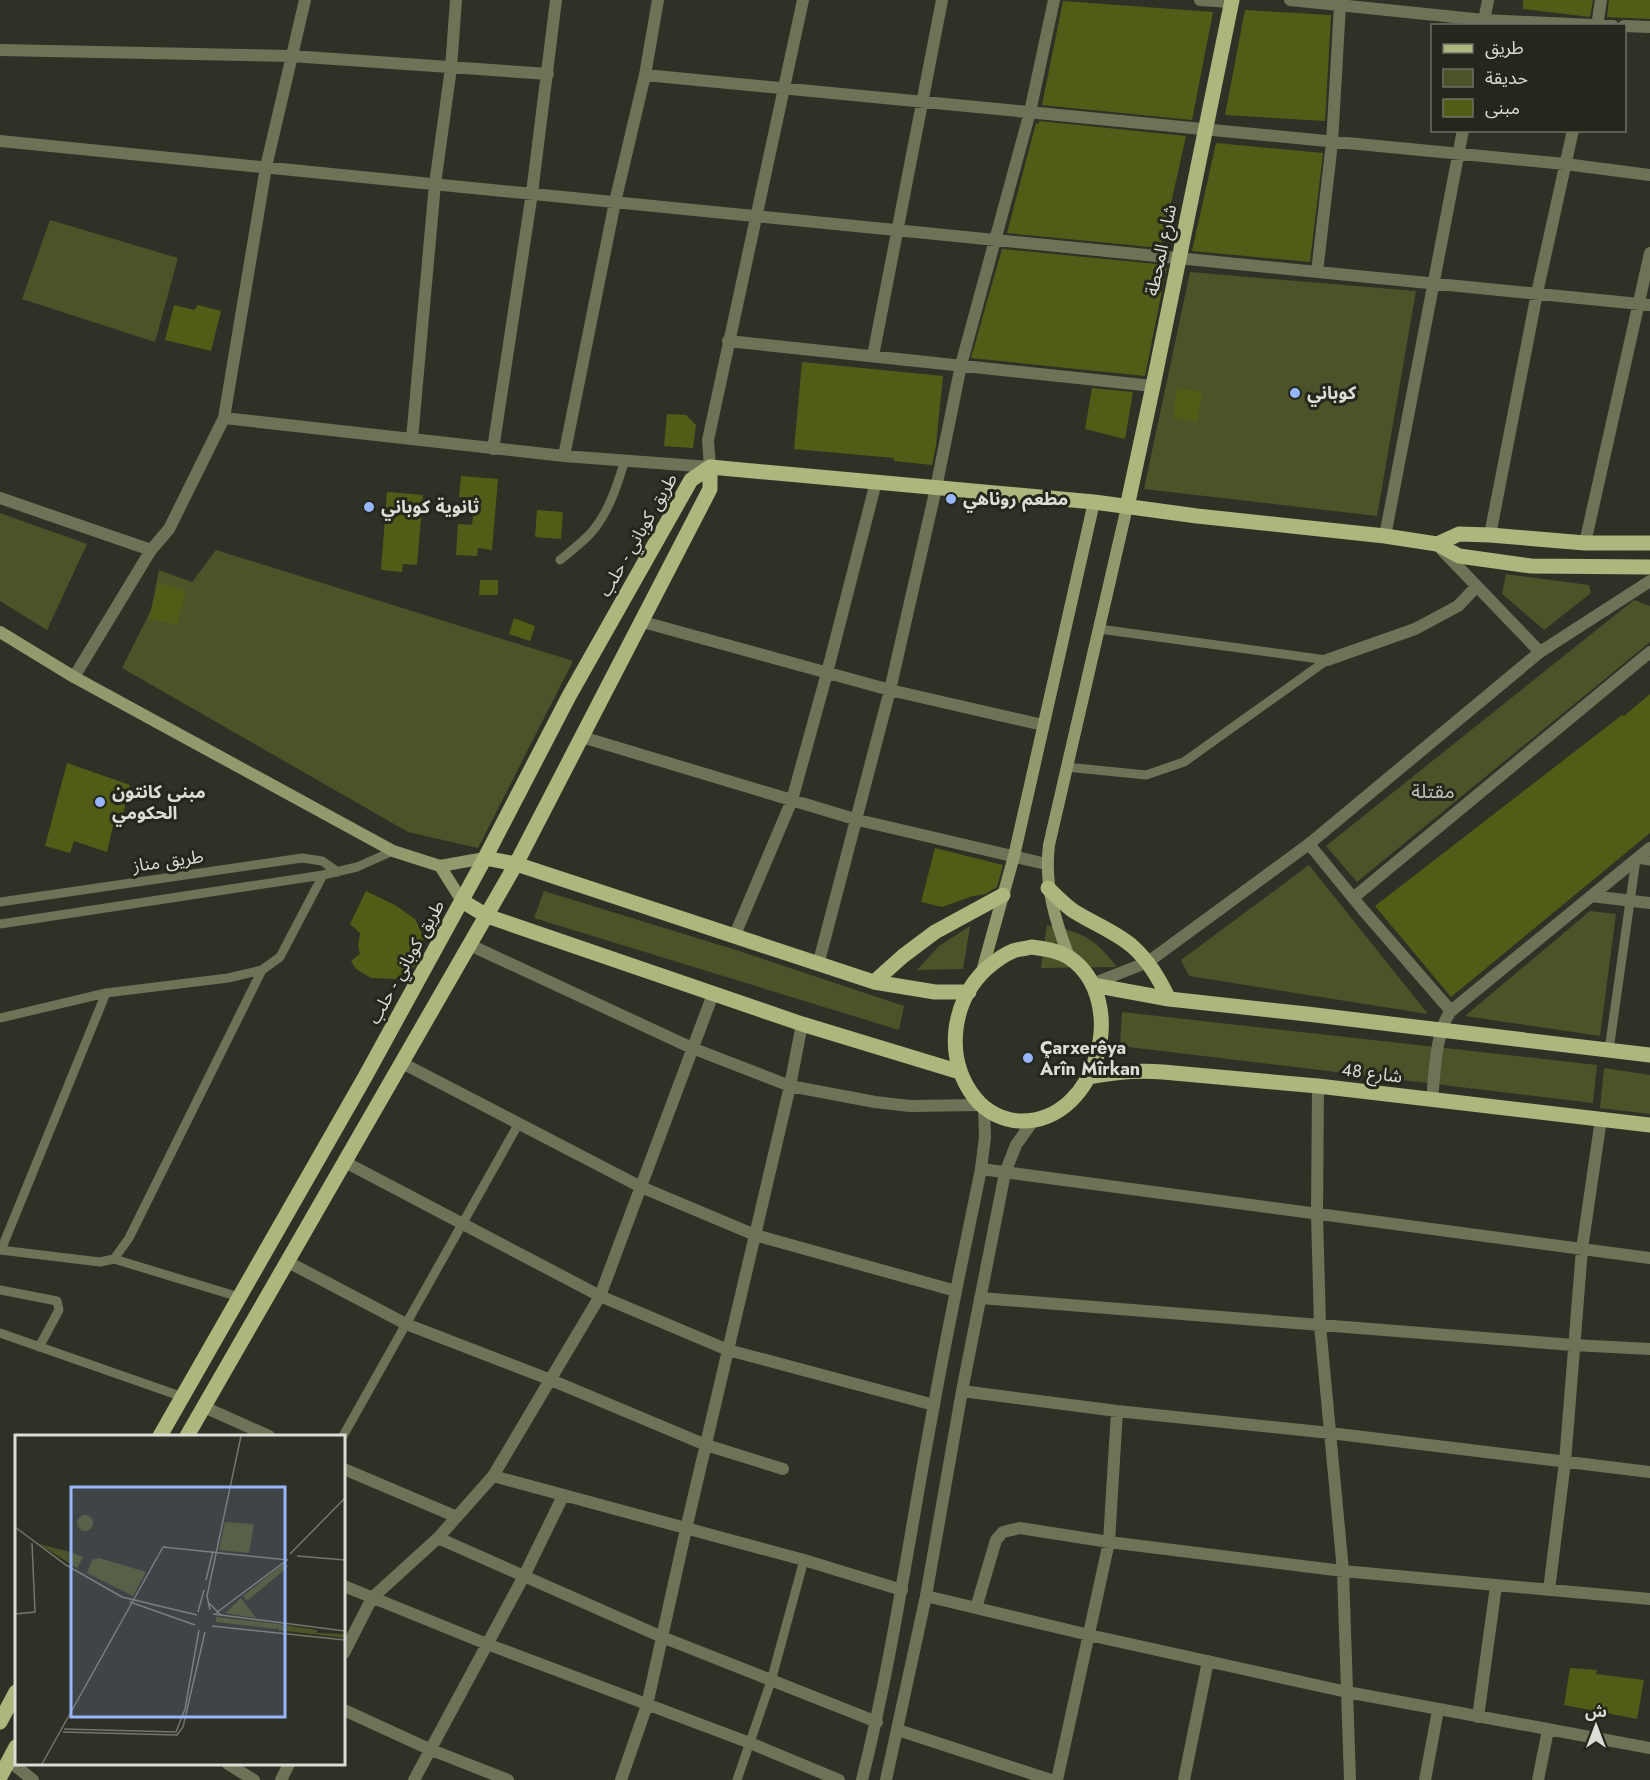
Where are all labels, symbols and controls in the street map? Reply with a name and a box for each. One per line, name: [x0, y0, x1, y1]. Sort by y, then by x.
legend: [1431, 24, 1626, 132]
text: طريق: [1485, 35, 1524, 61]
text: حديقة: [1485, 65, 1528, 91]
text: مبنى: [1485, 95, 1520, 121]
street label: شارع المحطة: [1139, 202, 1184, 298]
place label: كوباني: [1307, 380, 1357, 407]
marker: كوباني: [1288, 386, 1302, 400]
street label: طريق كوباني - حلب: [592, 469, 684, 602]
place label: مطعم روناهي: [963, 486, 1068, 513]
marker: مطعم روناهي: [944, 492, 958, 506]
place label: ثانوية كوباني: [381, 494, 480, 521]
marker: ثانوية كوباني: [362, 500, 376, 514]
district label: مقتلة: [1411, 777, 1455, 806]
place label: مبنى كانتون الحكومي: [112, 779, 206, 827]
marker: مبنى كانتون الحكومي: [93, 795, 107, 809]
street label: طريق مناز: [130, 843, 205, 879]
street label: طريق كوباني - حلب: [361, 895, 451, 1029]
place label: Çarxerêya Arîn Mîrkan: [1039, 1035, 1140, 1082]
marker: Çarxerêya Arîn Mîrkan: [1021, 1051, 1035, 1065]
street label: 48 شارع: [1340, 1056, 1404, 1091]
inset map: [15, 1435, 345, 1765]
north arrow: [1566, 1696, 1626, 1756]
text: ش: [1585, 1700, 1607, 1723]

